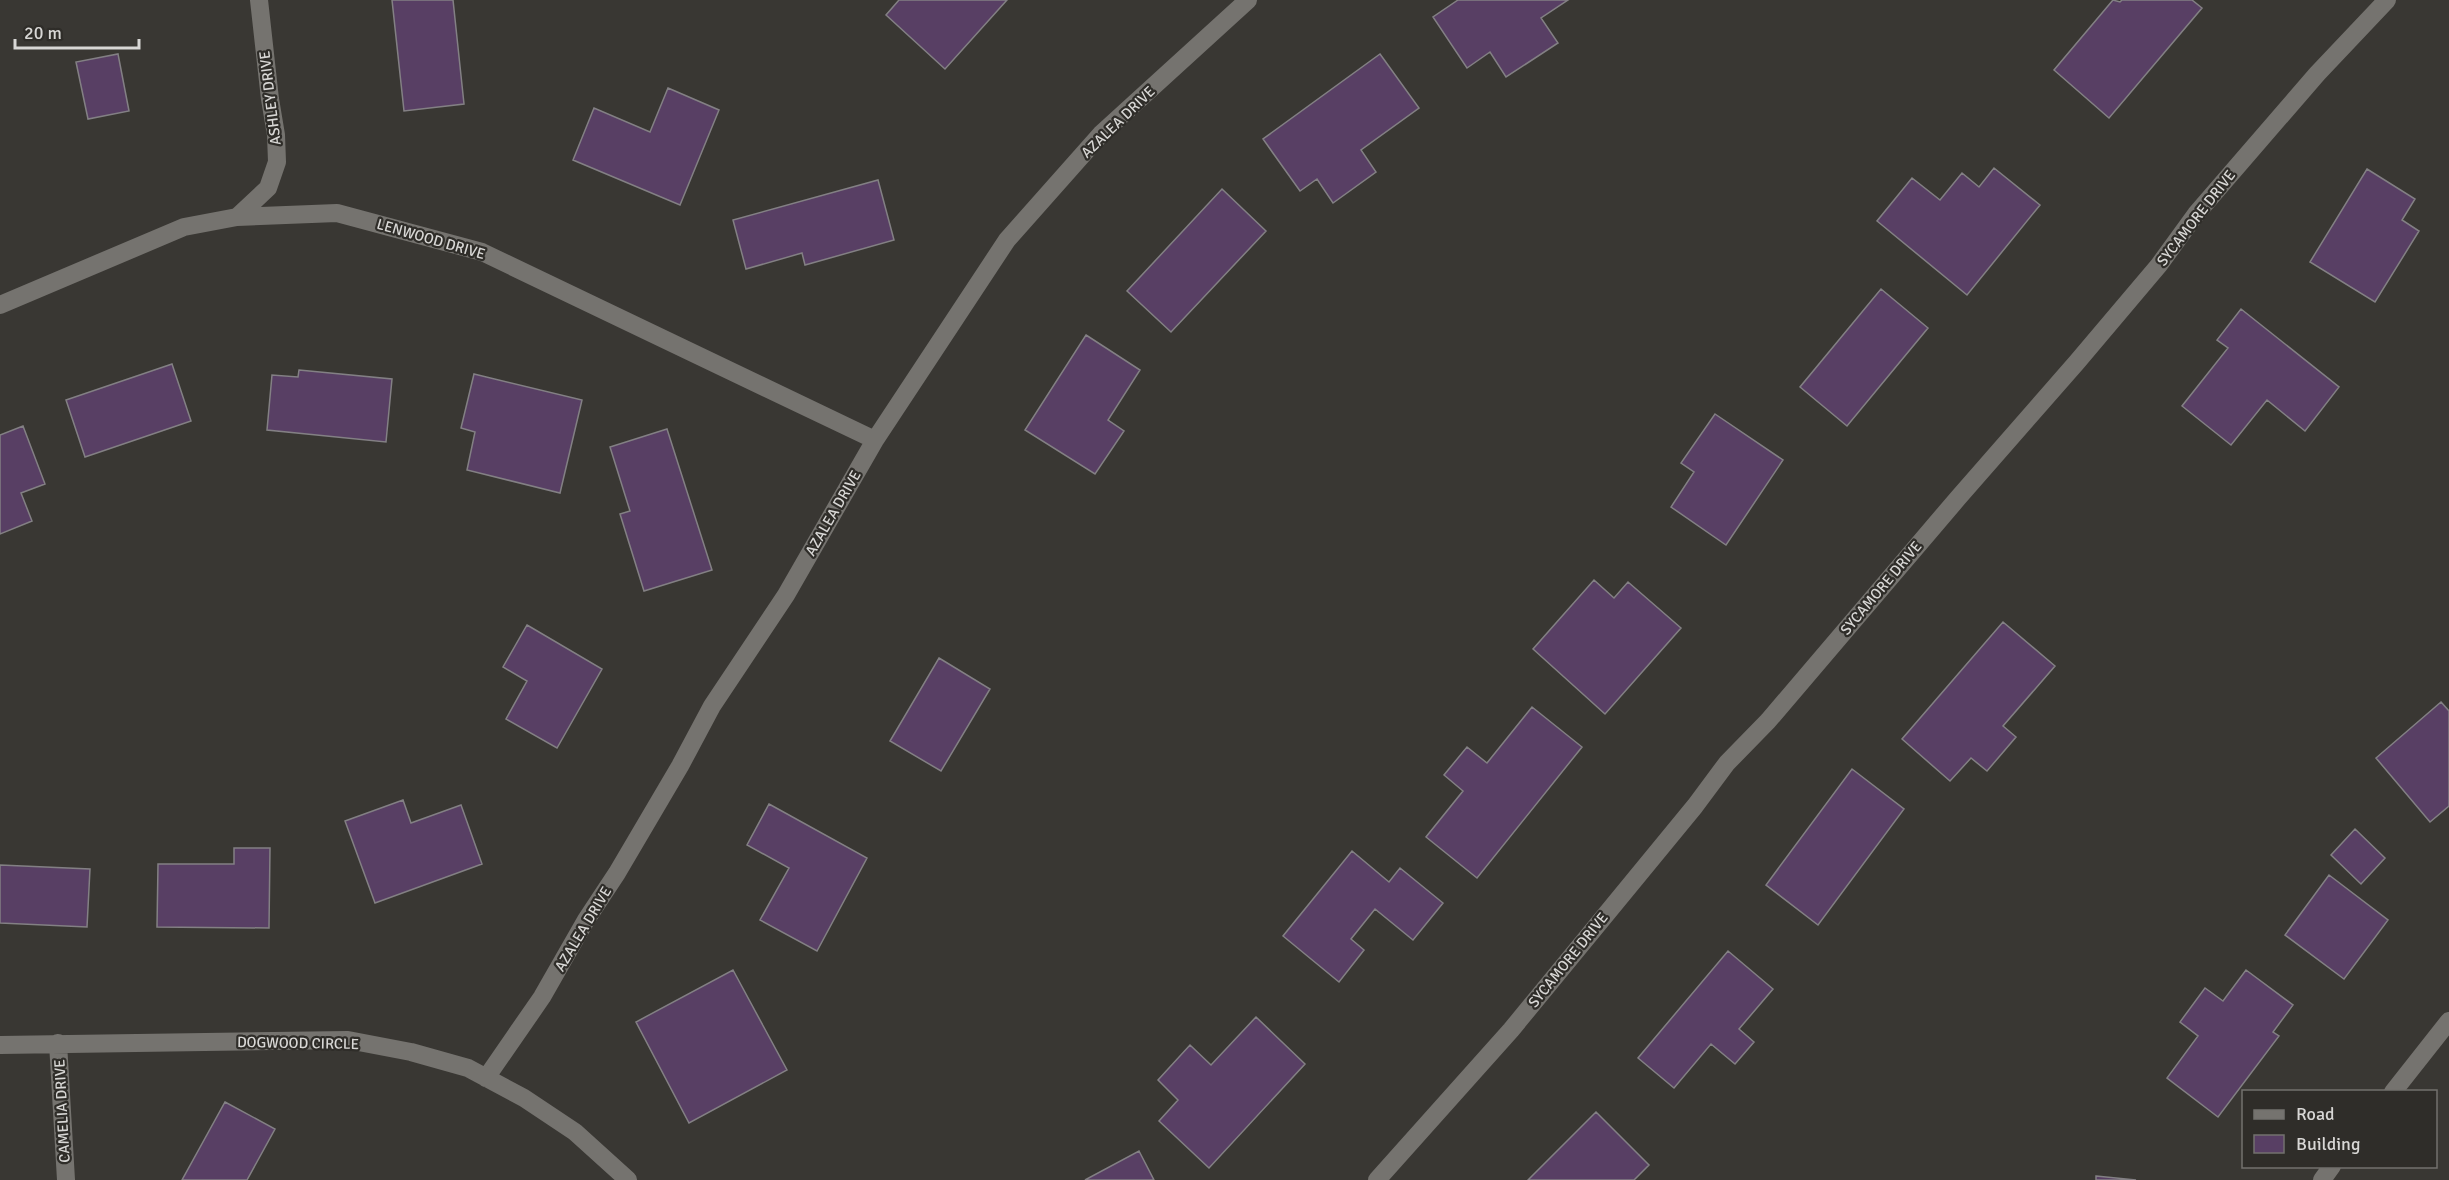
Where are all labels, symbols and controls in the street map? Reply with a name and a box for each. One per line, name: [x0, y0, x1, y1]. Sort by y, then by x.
scale bar: [15, 12, 140, 50]
text: 20 m: [24, 22, 62, 44]
street label: ASHLEY DRIVE: [255, 50, 285, 146]
street label: AZALEA DRIVE: [1077, 82, 1159, 162]
street label: SYCAMORE DRIVE: [2153, 166, 2239, 270]
street label: LENWOOD DRIVE: [375, 215, 487, 263]
street label: AZALEA DRIVE: [801, 467, 865, 559]
street label: SYCAMORE DRIVE: [1837, 537, 1925, 639]
street label: AZALEA DRIVE: [551, 883, 615, 975]
street label: SYCAMORE DRIVE: [1524, 909, 1612, 1011]
street label: DOGWOOD CIRCLE: [237, 1033, 359, 1053]
street label: CAMELIA DRIVE: [50, 1059, 74, 1163]
legend: [2242, 1090, 2437, 1168]
text: Road: [2296, 1103, 2335, 1125]
text: Building: [2296, 1133, 2360, 1155]

